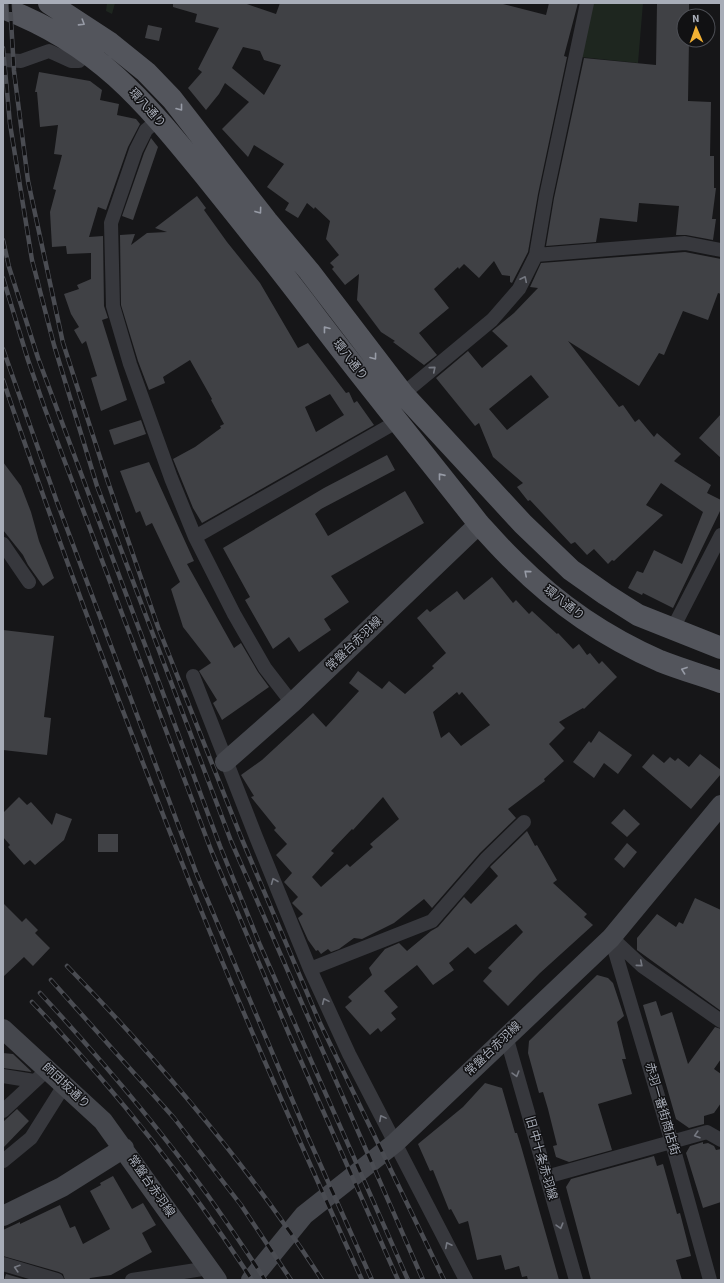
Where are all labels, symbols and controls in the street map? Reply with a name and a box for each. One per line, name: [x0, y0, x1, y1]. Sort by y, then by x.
north arrow: [676, 8, 716, 48]
text: N: [692, 11, 700, 26]
one-way arrow: [78, 19, 85, 26]
street label: 環八通り: [125, 84, 169, 132]
one-way arrow: [175, 104, 182, 111]
one-way arrow: [254, 207, 262, 214]
one-way arrow: [519, 275, 527, 283]
one-way arrow: [324, 327, 331, 334]
street label: 環八通り: [329, 336, 371, 384]
one-way arrow: [369, 353, 376, 360]
one-way arrow: [428, 367, 435, 374]
one-way arrow: [439, 473, 446, 480]
one-way arrow: [524, 570, 531, 577]
street label: 環八通り: [540, 582, 588, 624]
street label: 常盤台赤羽線: [322, 613, 386, 675]
one-way arrow: [681, 666, 688, 674]
one-way arrow: [271, 878, 279, 886]
one-way arrow: [636, 959, 643, 966]
one-way arrow: [322, 997, 330, 1005]
street label: 常盤台赤羽線: [461, 1018, 525, 1080]
street label: 師団坂通り: [38, 1059, 94, 1113]
street label: 赤羽一番街商店街: [641, 1061, 683, 1157]
one-way arrow: [512, 1070, 520, 1077]
one-way arrow: [379, 1114, 386, 1122]
street label: 旧 中十条赤羽線: [521, 1114, 561, 1202]
one-way arrow: [694, 1130, 701, 1139]
street label: 常盤台赤羽線: [123, 1152, 179, 1220]
one-way arrow: [555, 1222, 564, 1229]
one-way arrow: [445, 1242, 453, 1249]
one-way arrow: [14, 1264, 21, 1273]

